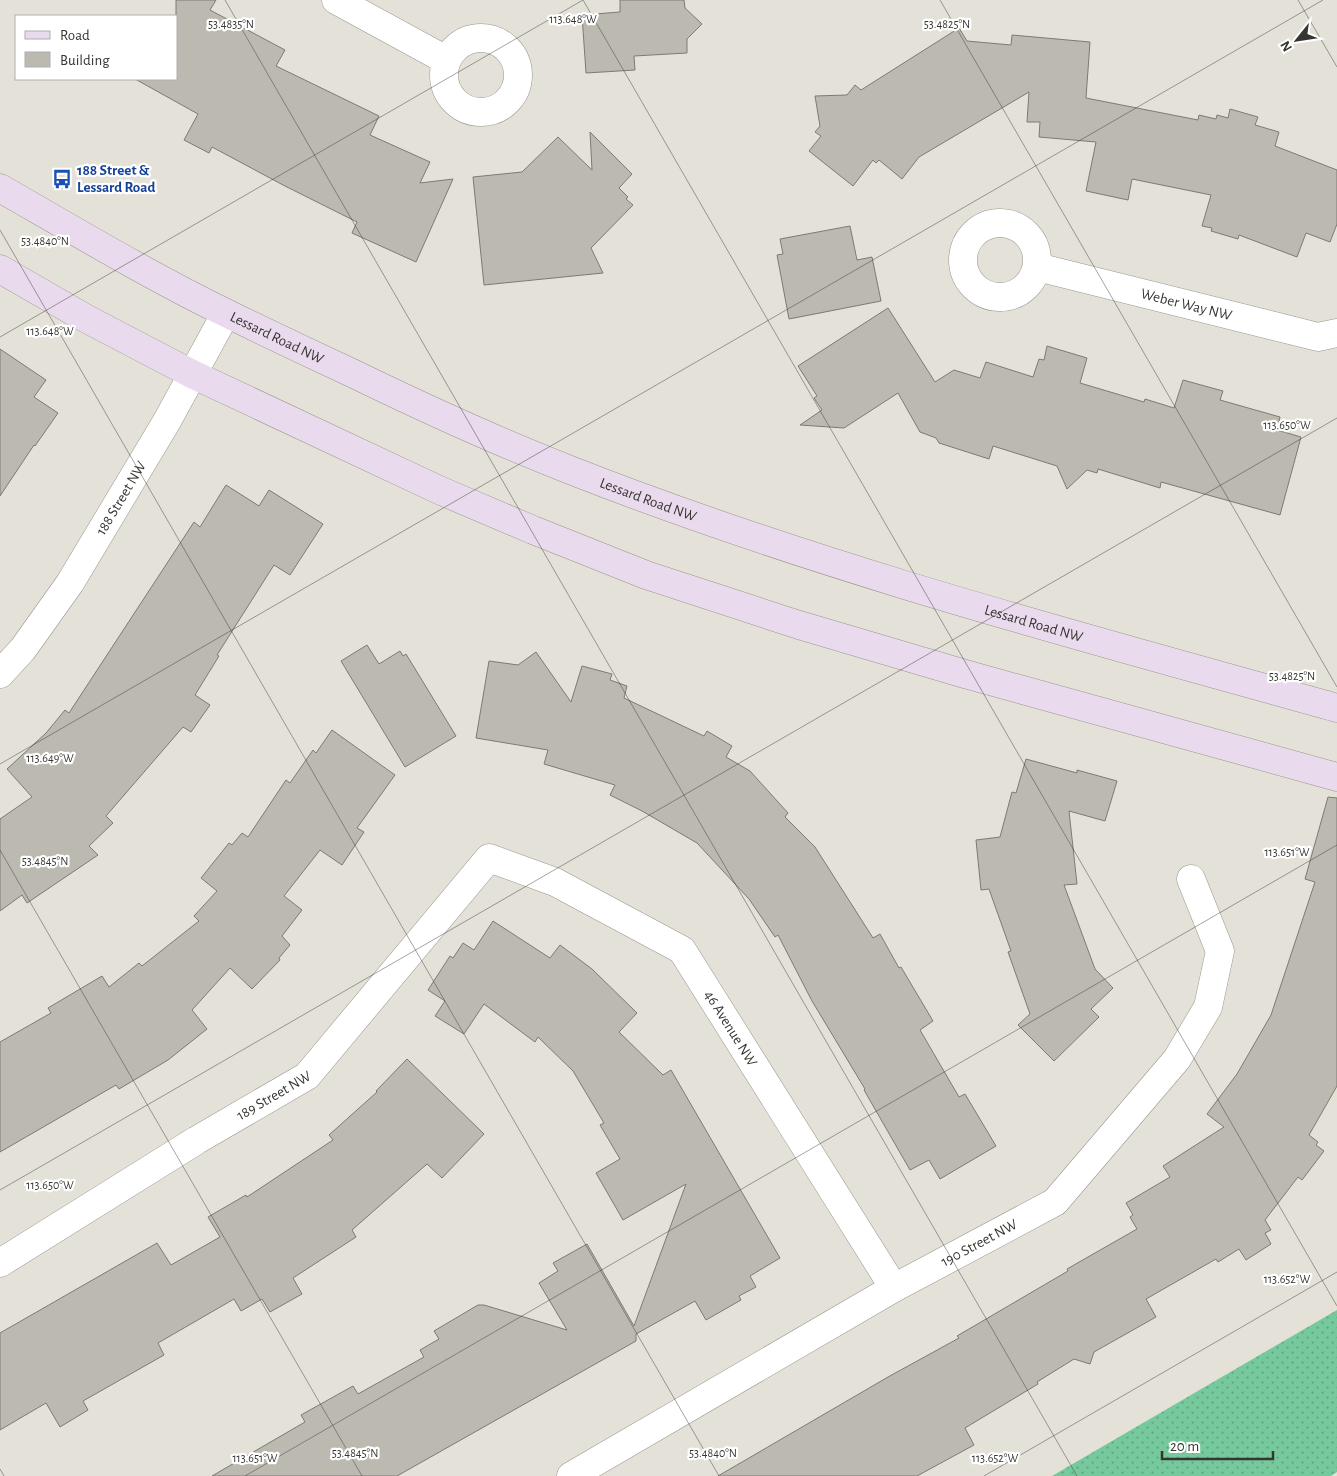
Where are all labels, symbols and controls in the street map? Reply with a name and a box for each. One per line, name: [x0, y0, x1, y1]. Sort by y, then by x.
text: 113.648°W: [549, 13, 597, 25]
legend: [15, 15, 178, 80]
north arrow: [1272, 15, 1322, 65]
text: 53.4835°N: [208, 18, 254, 30]
text: 53.4825°N: [924, 18, 970, 30]
text: Road: [60, 28, 90, 43]
text: N: [1278, 38, 1295, 54]
text: Building: [60, 53, 110, 68]
place label: 188 Street & Lessard Road: [77, 163, 155, 195]
bus stop icon: 188 Street & Lessard Road: [51, 168, 73, 190]
text: 53.4840°N: [21, 235, 69, 247]
street label: Weber Way NW: [1139, 286, 1234, 323]
street label: Lessard Road NW: [228, 309, 327, 367]
text: 113.648°W: [26, 325, 74, 337]
text: 113.650°W: [1263, 419, 1311, 431]
street label: 188 Street NW: [93, 458, 149, 538]
street label: Lessard Road NW: [598, 475, 699, 524]
street label: Lessard Road NW: [983, 602, 1085, 645]
text: 53.4825°N: [1269, 670, 1315, 682]
text: 113.649°W: [26, 752, 74, 764]
text: 113.651°W: [1264, 846, 1310, 858]
text: 53.4845°N: [22, 855, 68, 867]
street label: 46 Avenue NW: [701, 988, 760, 1069]
street label: 189 Street NW: [234, 1068, 314, 1123]
text: 113.650°W: [26, 1179, 74, 1191]
street label: 190 Street NW: [939, 1216, 1020, 1269]
text: 113.652°W: [1264, 1273, 1311, 1285]
scale bar: [1162, 1428, 1273, 1460]
text: 20 m: [1170, 1439, 1199, 1454]
text: 53.4845°N: [332, 1447, 378, 1459]
text: 53.4840°N: [689, 1447, 737, 1459]
text: 113.651°W: [232, 1452, 278, 1464]
text: 113.652°W: [972, 1452, 1019, 1464]

